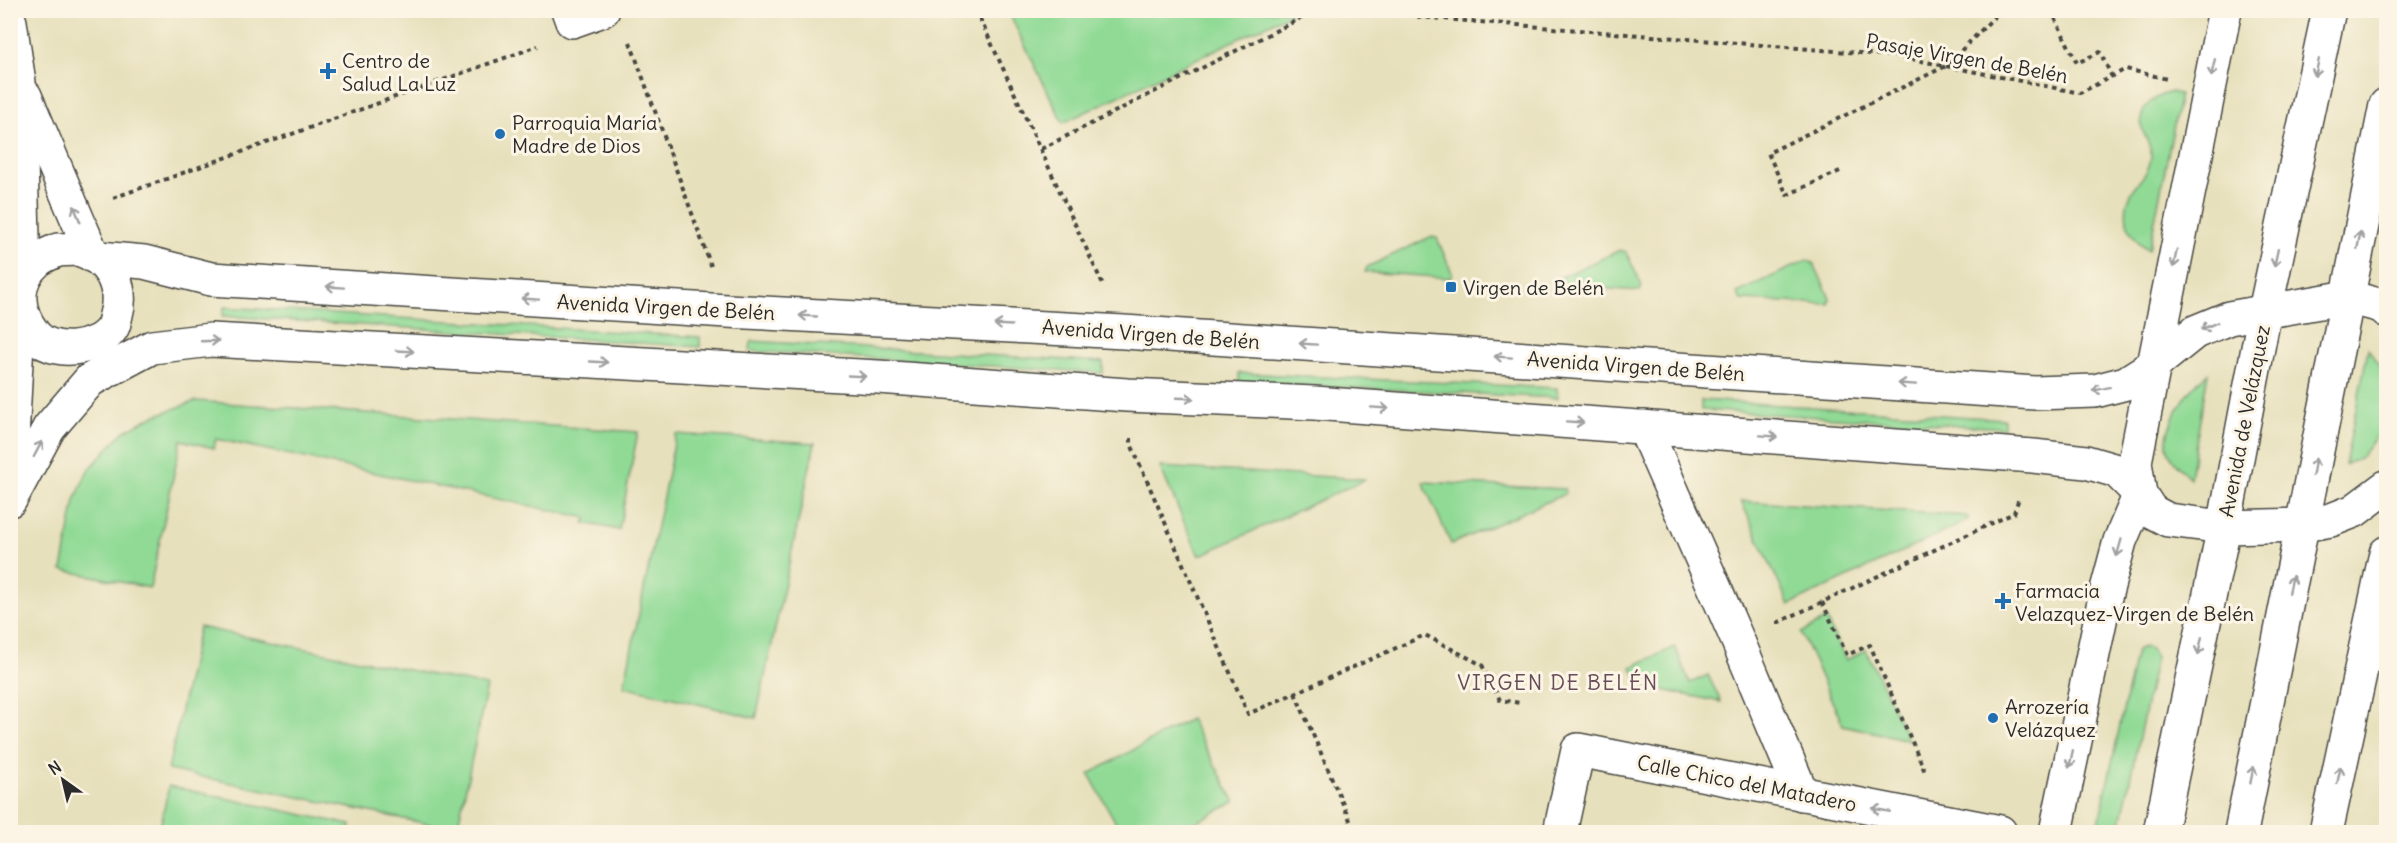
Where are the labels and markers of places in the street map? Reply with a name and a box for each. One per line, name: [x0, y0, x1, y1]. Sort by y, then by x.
place label: Centro de Salud La Luz: [342, 48, 456, 96]
marker: Centro de Salud La Luz: [319, 62, 337, 80]
place label: Parroquia María Madre de Dios: [512, 110, 657, 158]
marker: Parroquia María Madre de Dios: [493, 127, 507, 141]
place label: Virgen de Belén: [1463, 275, 1604, 300]
marker: Virgen de Belén: [1444, 280, 1458, 294]
place label: Farmacia Velazquez-Virgen de Belén: [2015, 578, 2254, 626]
marker: Farmacia Velazquez-Virgen de Belén: [1996, 594, 2010, 608]
place label: Arrozería Velázquez: [2005, 694, 2096, 742]
marker: Arrozería Velázquez: [1986, 711, 2000, 725]

